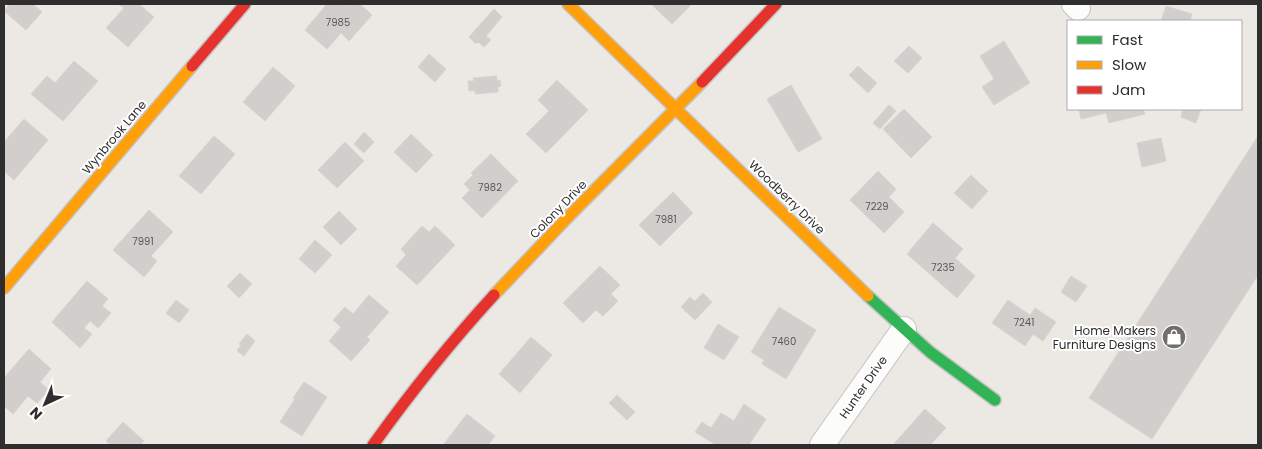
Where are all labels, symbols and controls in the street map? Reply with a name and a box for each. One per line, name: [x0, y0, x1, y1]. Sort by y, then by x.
house number: 7985: [326, 15, 350, 30]
legend: [1067, 20, 1242, 110]
text: Fast: [1112, 29, 1143, 50]
text: Slow: [1112, 54, 1147, 75]
text: Jam: [1112, 79, 1146, 100]
street label: Wynbrook Lane: [78, 96, 150, 178]
street label: Woodberry Drive: [745, 156, 829, 238]
street label: Colony Drive: [526, 176, 590, 242]
house number: 7982: [478, 180, 502, 195]
house number: 7229: [865, 199, 889, 214]
house number: 7981: [655, 212, 677, 227]
house number: 7991: [132, 234, 154, 249]
house number: 7235: [931, 260, 955, 275]
house number: 7241: [1014, 315, 1034, 330]
place label: Home Makers Furniture Designs: [1053, 322, 1156, 353]
shop icon: Home Makers Furniture Designs: [1161, 324, 1187, 350]
house number: 7460: [772, 334, 796, 349]
street label: Hunter Drive: [835, 352, 891, 422]
north arrow: [20, 379, 70, 429]
text: N: [25, 403, 47, 424]

